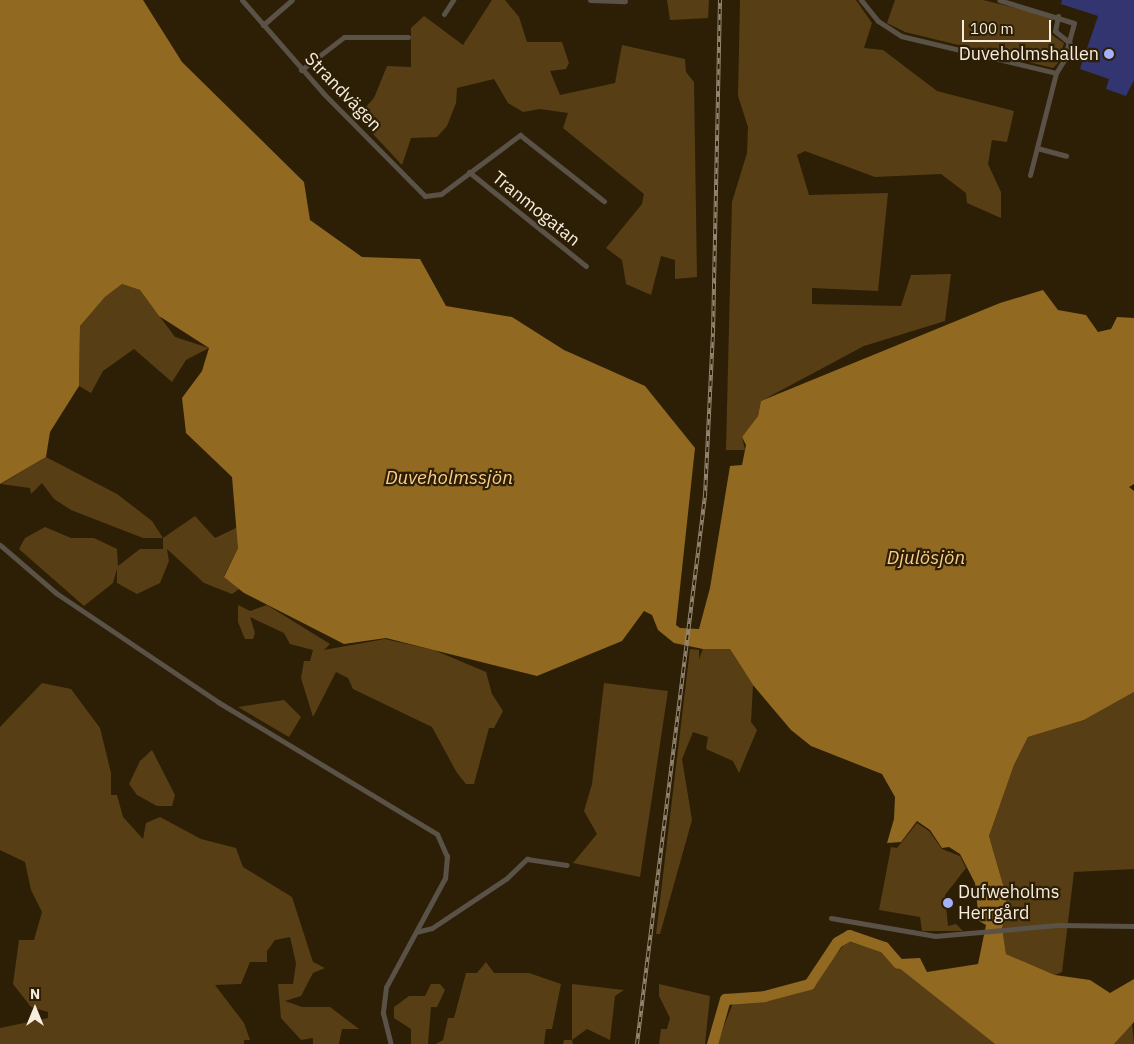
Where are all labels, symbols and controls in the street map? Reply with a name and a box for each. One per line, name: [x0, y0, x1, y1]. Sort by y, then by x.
scale bar: [964, 10, 1053, 42]
text: 100 m: [970, 19, 1014, 38]
place label: Duveholmshallen: [959, 43, 1099, 65]
street label: Strandvägen: [300, 48, 386, 136]
marker: Duveholmshallen: [1103, 48, 1115, 60]
street label: Tranmogatan: [488, 167, 584, 251]
water label: Duveholmssjön: [385, 467, 513, 489]
water label: Djulösjön: [887, 547, 965, 569]
place label: Dufweholms Herrgård: [958, 882, 1059, 924]
marker: Dufweholms Herrgård: [942, 897, 954, 909]
north arrow: [10, 984, 60, 1034]
text: N: [30, 985, 40, 1003]

